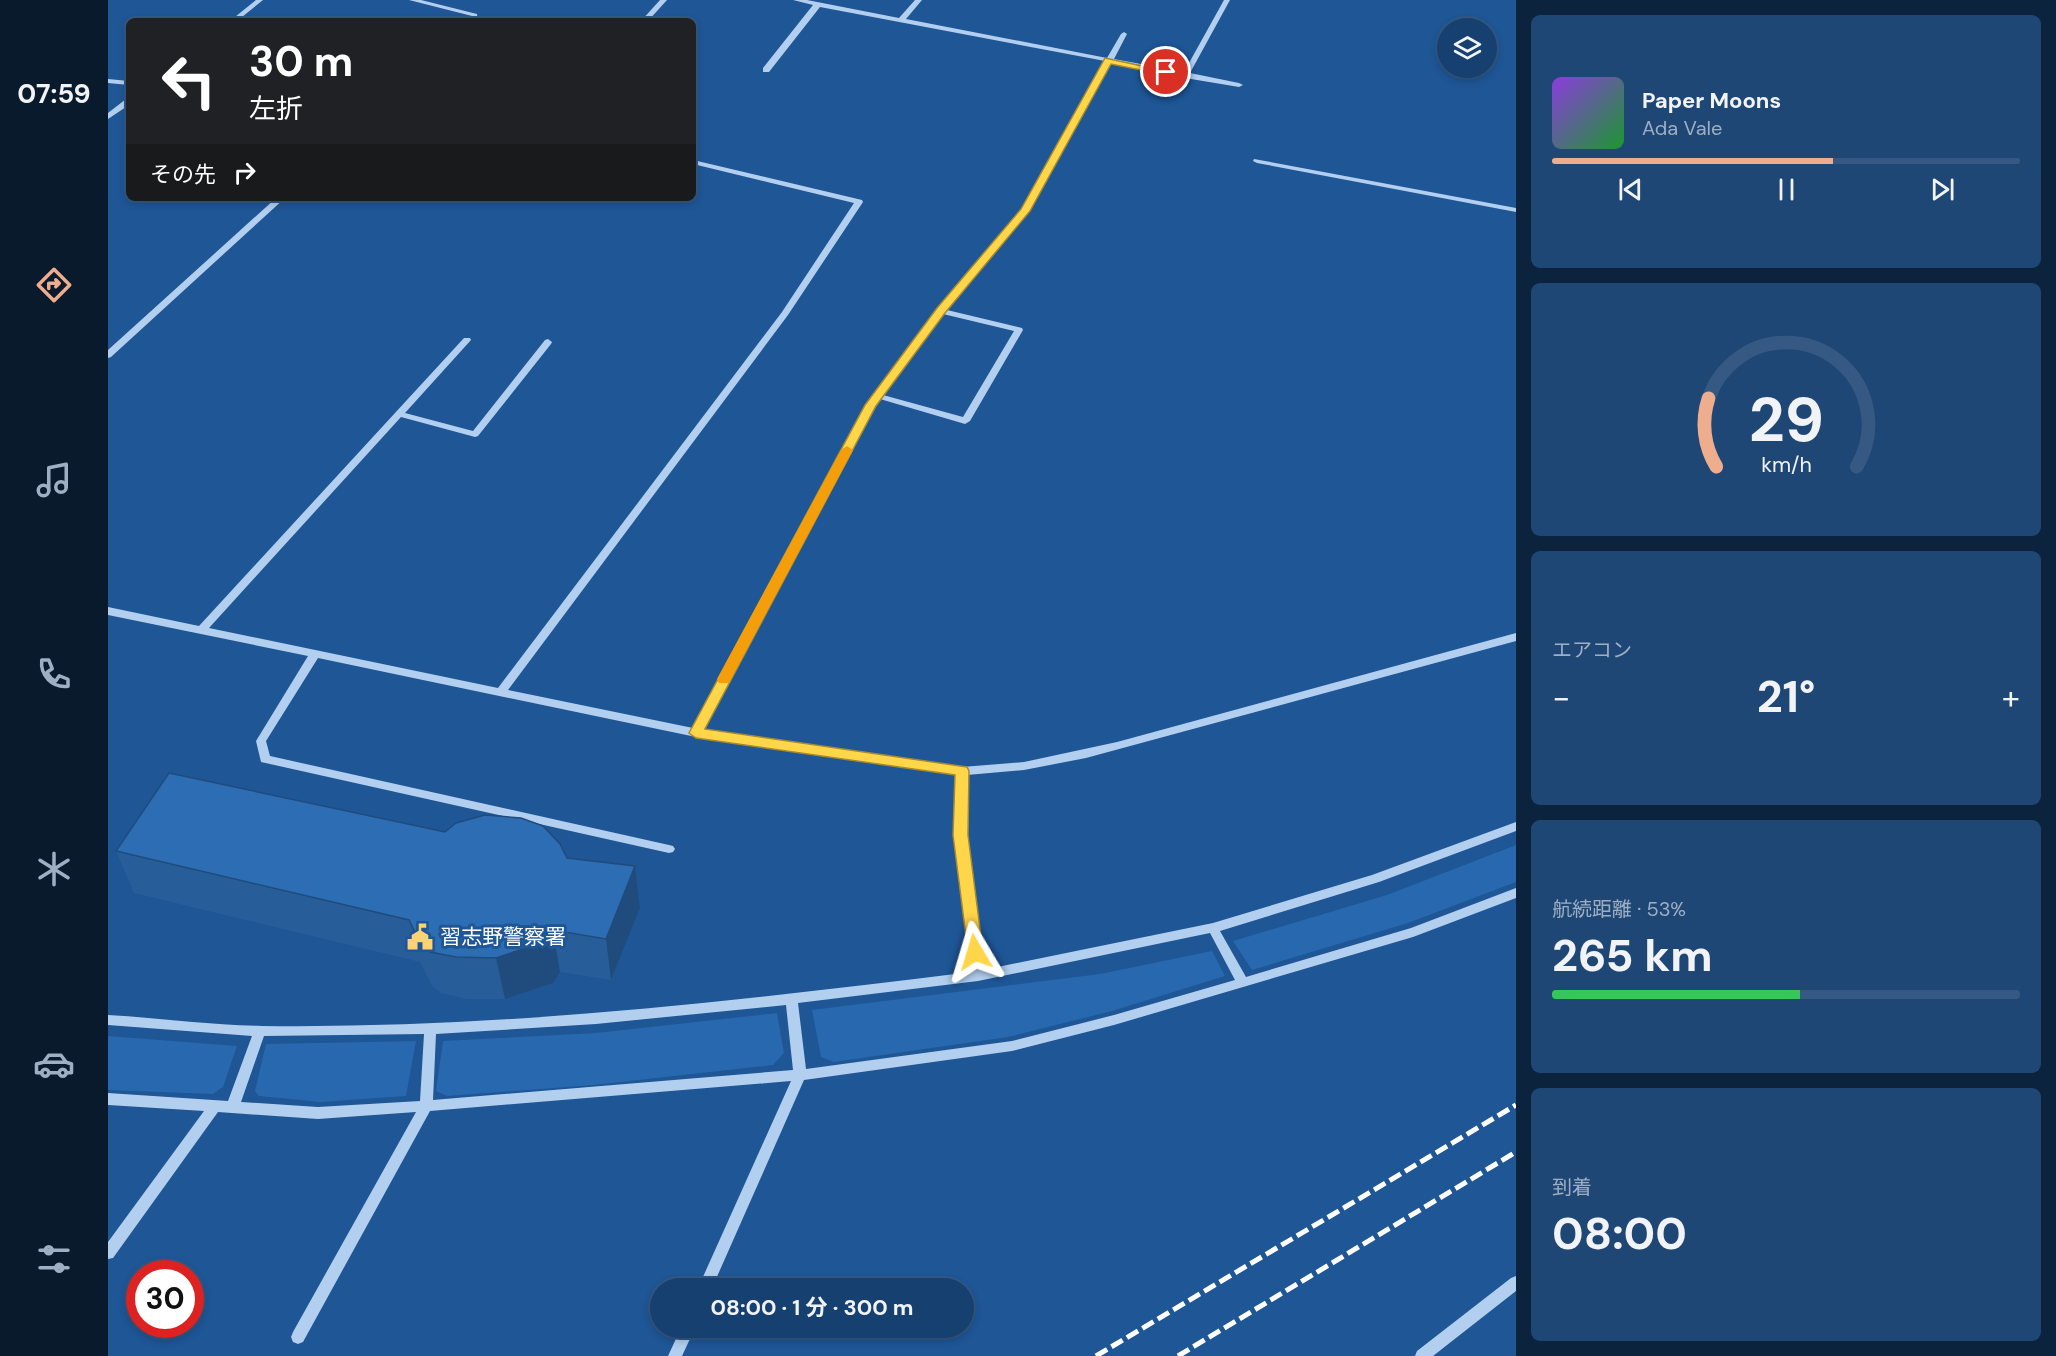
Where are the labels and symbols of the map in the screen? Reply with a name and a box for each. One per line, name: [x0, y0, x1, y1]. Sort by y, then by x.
pin: [1140, 46, 1191, 97]
position arrow: [943, 920, 1007, 984]
public building icon: 習志野警察署: [405, 922, 435, 952]
place label: 習志野警察署: [440, 923, 566, 951]
speed limit sign: 30: [126, 1260, 204, 1338]

